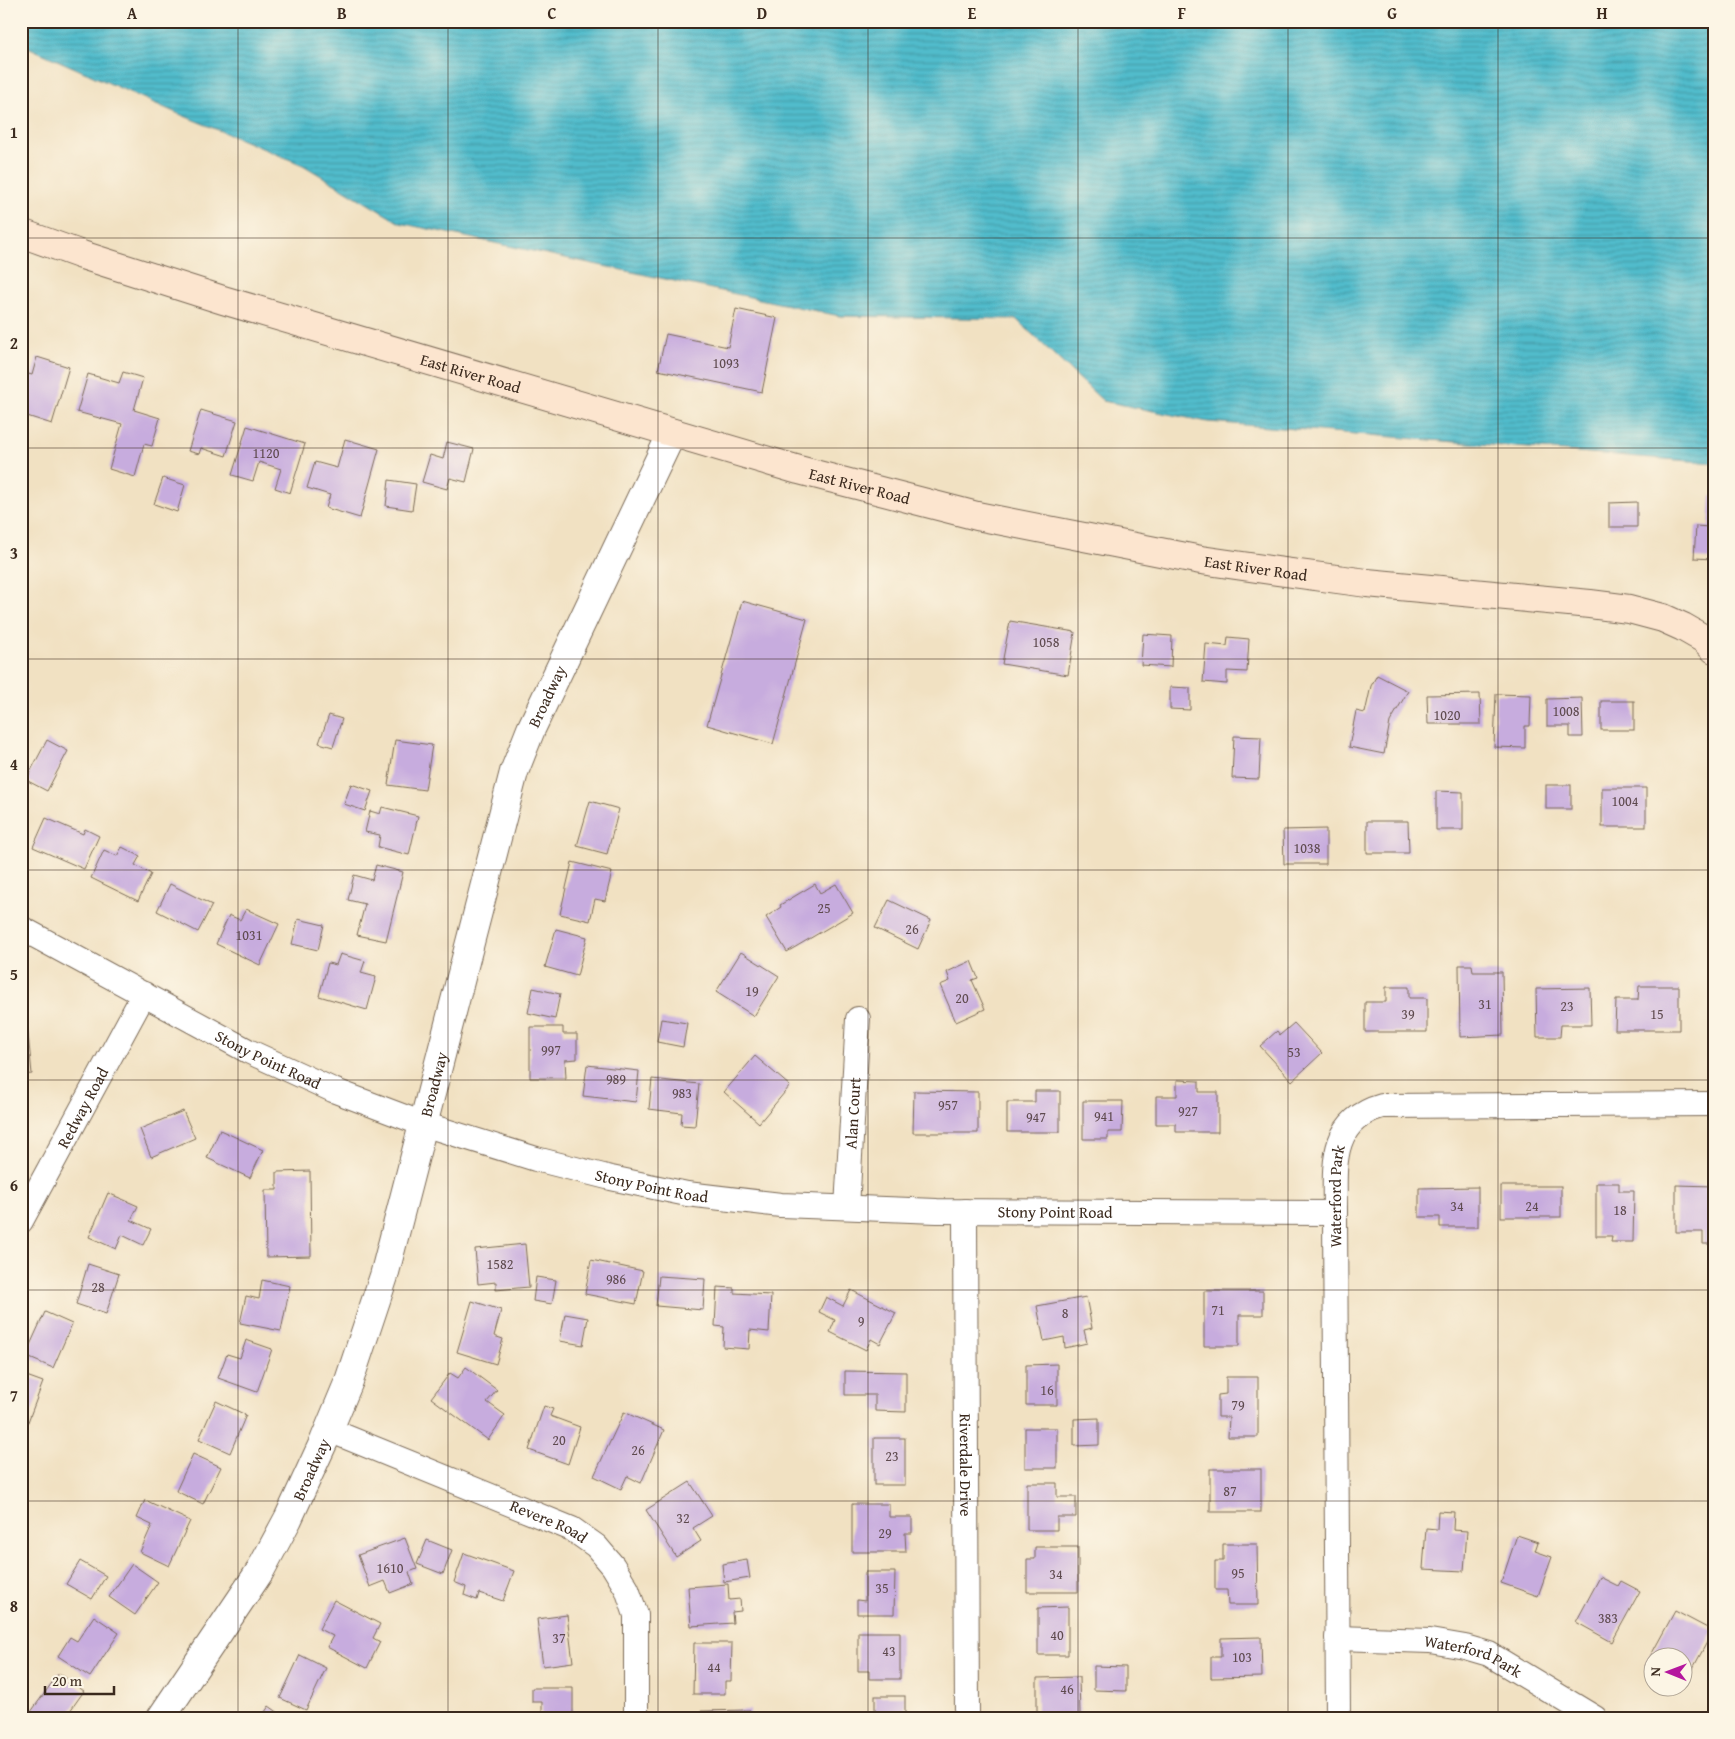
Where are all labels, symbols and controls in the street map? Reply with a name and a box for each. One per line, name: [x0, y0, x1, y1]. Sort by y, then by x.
text: A: [127, 1, 138, 25]
text: B: [337, 1, 347, 25]
text: C: [547, 1, 557, 25]
text: D: [757, 1, 767, 25]
text: E: [968, 1, 977, 25]
text: F: [1178, 1, 1186, 25]
text: G: [1387, 1, 1397, 25]
text: H: [1596, 1, 1608, 25]
text: 1: [10, 120, 18, 144]
text: 2: [10, 331, 18, 355]
street label: East River Road: [417, 347, 524, 399]
house number: 1093: [713, 353, 739, 373]
house number: 1120: [253, 443, 280, 463]
street label: East River Road: [806, 461, 913, 510]
text: 3: [10, 541, 18, 565]
street label: East River Road: [1203, 549, 1309, 587]
house number: 1058: [1033, 632, 1060, 652]
street label: Broadway: [522, 661, 572, 731]
house number: 1008: [1553, 701, 1580, 721]
house number: 1020: [1434, 705, 1461, 725]
text: 4: [10, 752, 18, 776]
house number: 1004: [1612, 791, 1639, 811]
house number: 1038: [1294, 838, 1321, 858]
house number: 25: [817, 898, 831, 918]
house number: 26: [905, 919, 919, 939]
house number: 1031: [236, 925, 262, 945]
text: 5: [10, 962, 18, 986]
house number: 19: [745, 981, 759, 1001]
house number: 20: [955, 988, 969, 1008]
house number: 31: [1478, 994, 1492, 1014]
house number: 23: [1560, 996, 1574, 1016]
house number: 39: [1401, 1004, 1415, 1024]
house number: 15: [1650, 1004, 1664, 1024]
street label: Stony Point Road: [211, 1023, 326, 1095]
house number: 997: [541, 1040, 561, 1060]
house number: 53: [1287, 1042, 1301, 1062]
street label: Broadway: [414, 1049, 453, 1119]
street label: Redway Road: [51, 1062, 114, 1152]
house number: 989: [606, 1069, 626, 1089]
street label: Alan Court: [838, 1076, 867, 1150]
house number: 983: [672, 1083, 692, 1103]
house number: 957: [938, 1095, 958, 1115]
house number: 927: [1178, 1101, 1198, 1121]
house number: 941: [1094, 1106, 1114, 1126]
house number: 947: [1026, 1107, 1046, 1127]
street label: Waterford Park: [1323, 1141, 1351, 1248]
street label: Stony Point Road: [592, 1162, 710, 1208]
text: 6: [10, 1173, 18, 1197]
house number: 34: [1450, 1196, 1464, 1216]
house number: 24: [1525, 1196, 1539, 1216]
street label: Stony Point Road: [997, 1199, 1113, 1224]
house number: 18: [1613, 1200, 1627, 1220]
house number: 1582: [487, 1254, 513, 1274]
house number: 986: [606, 1269, 626, 1289]
house number: 28: [91, 1277, 105, 1297]
house number: 71: [1211, 1300, 1225, 1320]
house number: 8: [1062, 1303, 1069, 1323]
house number: 9: [858, 1311, 865, 1331]
house number: 16: [1040, 1380, 1054, 1400]
text: 7: [10, 1383, 18, 1407]
house number: 79: [1231, 1395, 1245, 1415]
street label: Riverdale Drive: [954, 1414, 978, 1516]
house number: 20: [552, 1430, 566, 1450]
street label: Broadway: [286, 1434, 336, 1504]
house number: 26: [631, 1440, 645, 1460]
house number: 23: [885, 1446, 899, 1466]
house number: 87: [1223, 1481, 1237, 1501]
street label: Revere Road: [507, 1493, 593, 1549]
house number: 32: [676, 1508, 690, 1528]
house number: 29: [878, 1523, 892, 1543]
house number: 1610: [377, 1558, 404, 1578]
house number: 95: [1231, 1563, 1245, 1583]
house number: 34: [1049, 1564, 1063, 1584]
house number: 35: [875, 1578, 889, 1598]
text: 8: [10, 1594, 18, 1618]
house number: 383: [1598, 1608, 1618, 1628]
house number: 40: [1050, 1625, 1064, 1645]
house number: 37: [552, 1628, 566, 1648]
street label: Waterford Park: [1422, 1628, 1528, 1684]
house number: 43: [882, 1641, 896, 1661]
north arrow: [1642, 1646, 1692, 1696]
house number: 103: [1232, 1647, 1252, 1667]
house number: 44: [707, 1657, 721, 1677]
scale bar: [45, 1664, 114, 1696]
text: N: [1645, 1666, 1665, 1677]
text: 20 m: [52, 1670, 83, 1691]
house number: 46: [1060, 1679, 1074, 1699]

